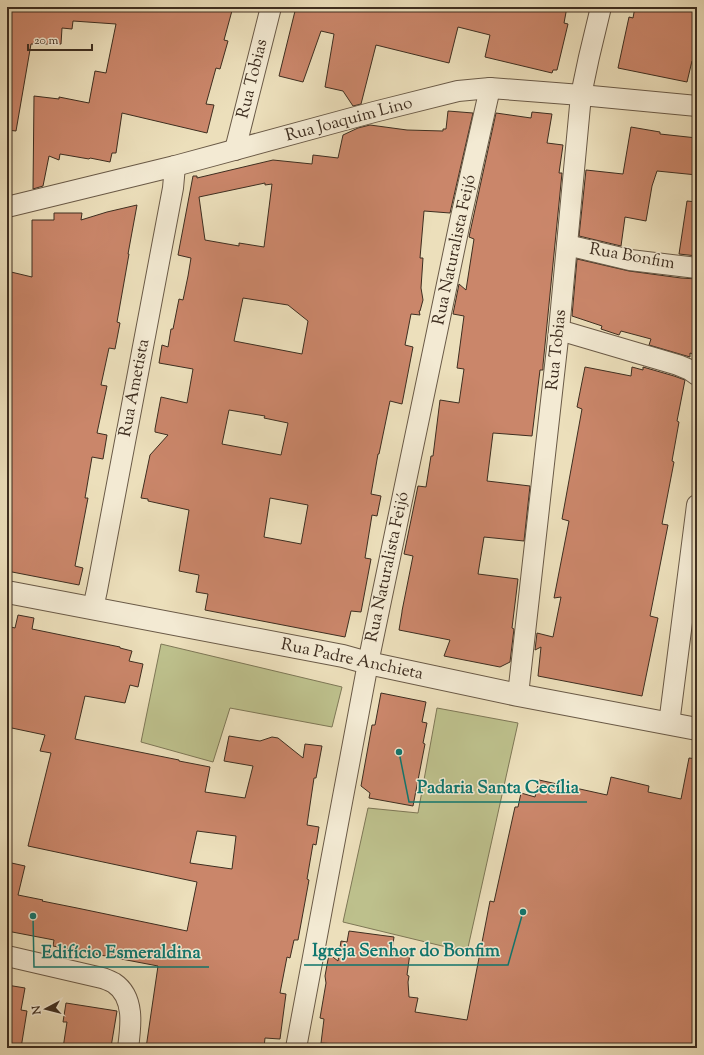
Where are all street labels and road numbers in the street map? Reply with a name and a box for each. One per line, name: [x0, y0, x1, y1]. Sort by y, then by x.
street label: Rua Tobias: [232, 36, 275, 121]
street label: Rua Joaquim Lino: [283, 91, 415, 149]
street label: Rua Naturalista Feijó: [427, 173, 483, 327]
street label: Rua Bonfim: [587, 238, 677, 276]
street label: Rua Tobias: [541, 308, 573, 392]
street label: Rua Ametista: [114, 337, 156, 439]
street label: Rua Naturalista Feijó: [360, 490, 416, 644]
street label: Rua Padre Anchieta: [279, 633, 425, 687]

